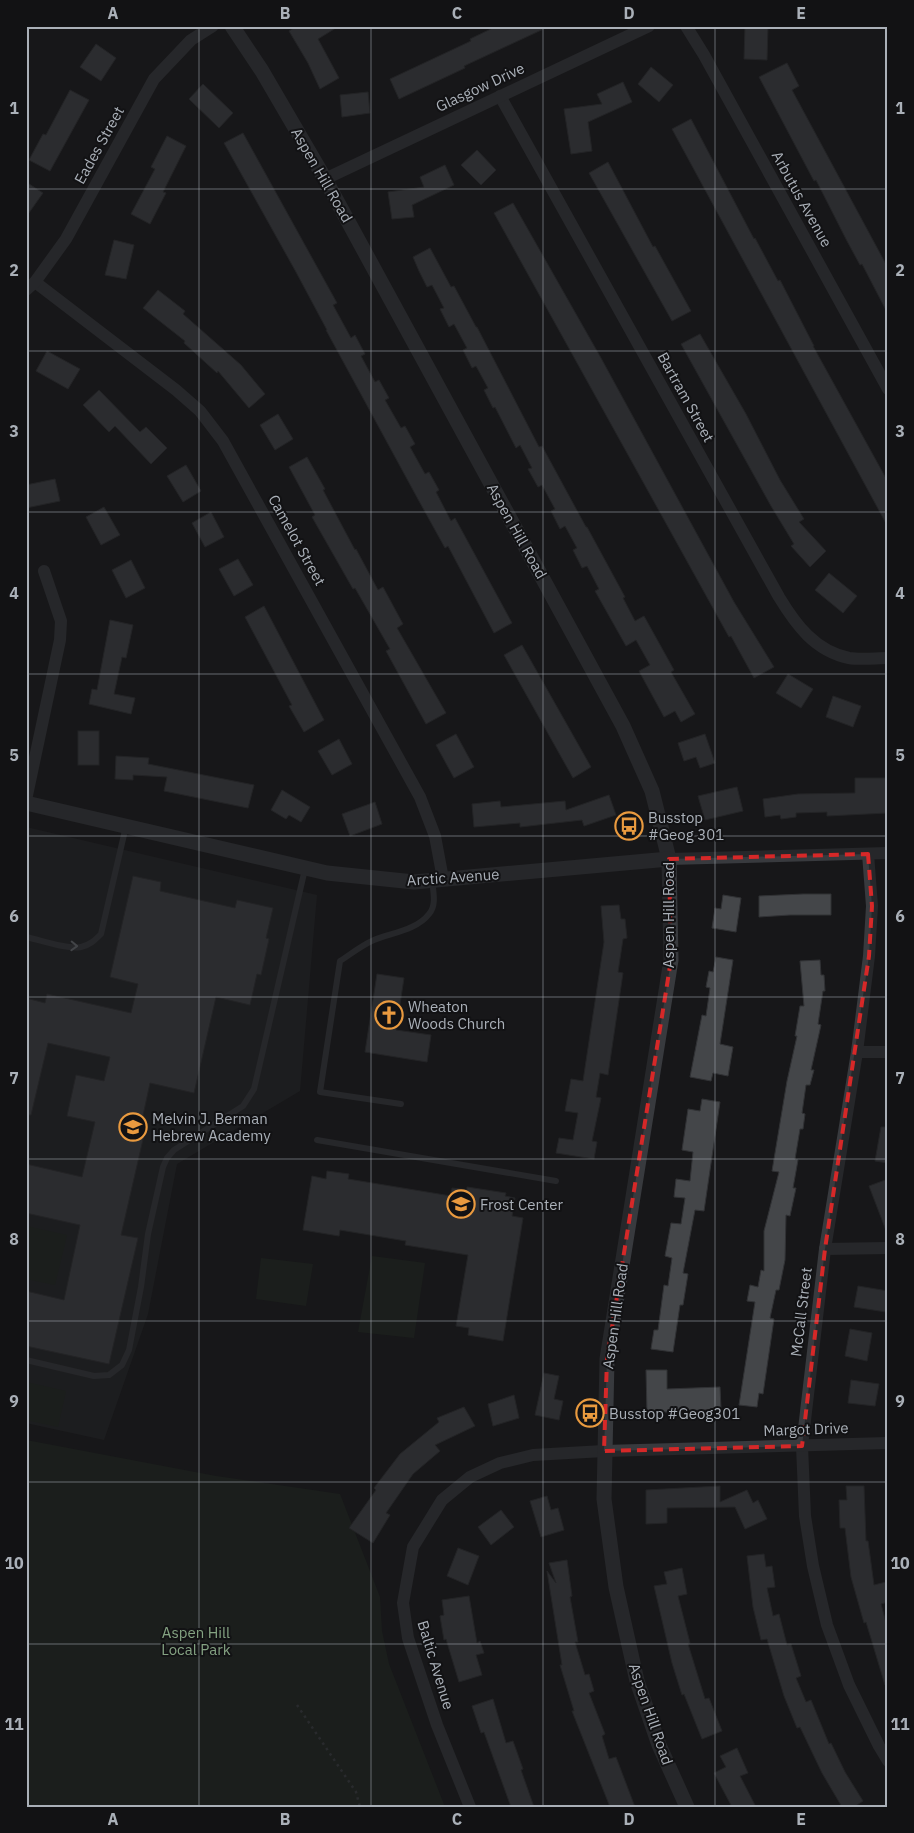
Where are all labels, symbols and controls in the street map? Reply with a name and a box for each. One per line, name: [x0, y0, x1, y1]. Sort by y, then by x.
text: A: [108, 3, 119, 23]
text: B: [280, 3, 291, 23]
text: C: [452, 3, 462, 23]
text: D: [623, 3, 635, 23]
text: E: [796, 3, 806, 23]
street label: Glasgow Drive: [433, 58, 527, 116]
text: 1: [9, 98, 19, 118]
text: 1: [895, 98, 905, 118]
street label: Eades Street: [70, 103, 128, 187]
street label: Aspen Hill Road: [287, 124, 357, 226]
street label: Arbutus Avenue: [768, 148, 836, 250]
text: 2: [9, 260, 19, 280]
text: 2: [895, 260, 905, 280]
street label: Bartram Street: [653, 349, 719, 445]
text: 3: [9, 421, 19, 441]
text: 3: [895, 421, 905, 441]
street label: Aspen Hill Road: [483, 480, 551, 582]
street label: Camelot Street: [264, 491, 330, 589]
text: 4: [9, 583, 19, 603]
text: 4: [895, 583, 905, 603]
text: 5: [9, 745, 19, 765]
text: 5: [895, 745, 905, 765]
place label: Busstop #Geog 301: [648, 808, 724, 844]
bus stop icon: Busstop #Geog 301: [614, 811, 644, 841]
street label: Aspen Hill Road: [659, 862, 678, 968]
street label: Arctic Avenue: [406, 864, 500, 890]
text: 6: [9, 906, 19, 926]
text: 6: [895, 906, 905, 926]
one-way arrow: [70, 941, 78, 952]
place label: Wheaton Woods Church: [408, 997, 505, 1033]
church icon: Wheaton Woods Church: [374, 1000, 404, 1030]
text: 7: [9, 1068, 19, 1088]
text: 7: [895, 1068, 905, 1088]
place label: Melvin J. Berman Hebrew Academy: [152, 1109, 271, 1145]
school or university icon: Melvin J. Berman Hebrew Academy: [118, 1112, 148, 1142]
school or university icon: Frost Center: [446, 1189, 476, 1219]
place label: Frost Center: [480, 1195, 563, 1214]
text: 8: [9, 1229, 19, 1249]
text: 8: [895, 1229, 905, 1249]
street label: Aspen Hill Road: [598, 1262, 632, 1370]
street label: McCall Street: [786, 1266, 816, 1358]
text: 9: [9, 1391, 19, 1411]
text: 9: [895, 1391, 905, 1411]
bus stop icon: Busstop #Geog301: [575, 1398, 605, 1428]
place label: Busstop #Geog301: [609, 1404, 740, 1423]
street label: Margot Drive: [763, 1418, 849, 1440]
text: 10: [4, 1553, 24, 1573]
text: 10: [890, 1553, 910, 1573]
street label: Baltic Avenue: [413, 1618, 459, 1712]
park label: Aspen Hill Local Park: [161, 1623, 231, 1659]
street label: Aspen Hill Road: [625, 1661, 677, 1767]
text: 11: [4, 1714, 24, 1734]
text: 11: [890, 1714, 910, 1734]
text: A: [108, 1809, 119, 1829]
text: B: [280, 1809, 291, 1829]
text: C: [452, 1809, 462, 1829]
text: D: [623, 1809, 635, 1829]
text: E: [796, 1809, 806, 1829]

